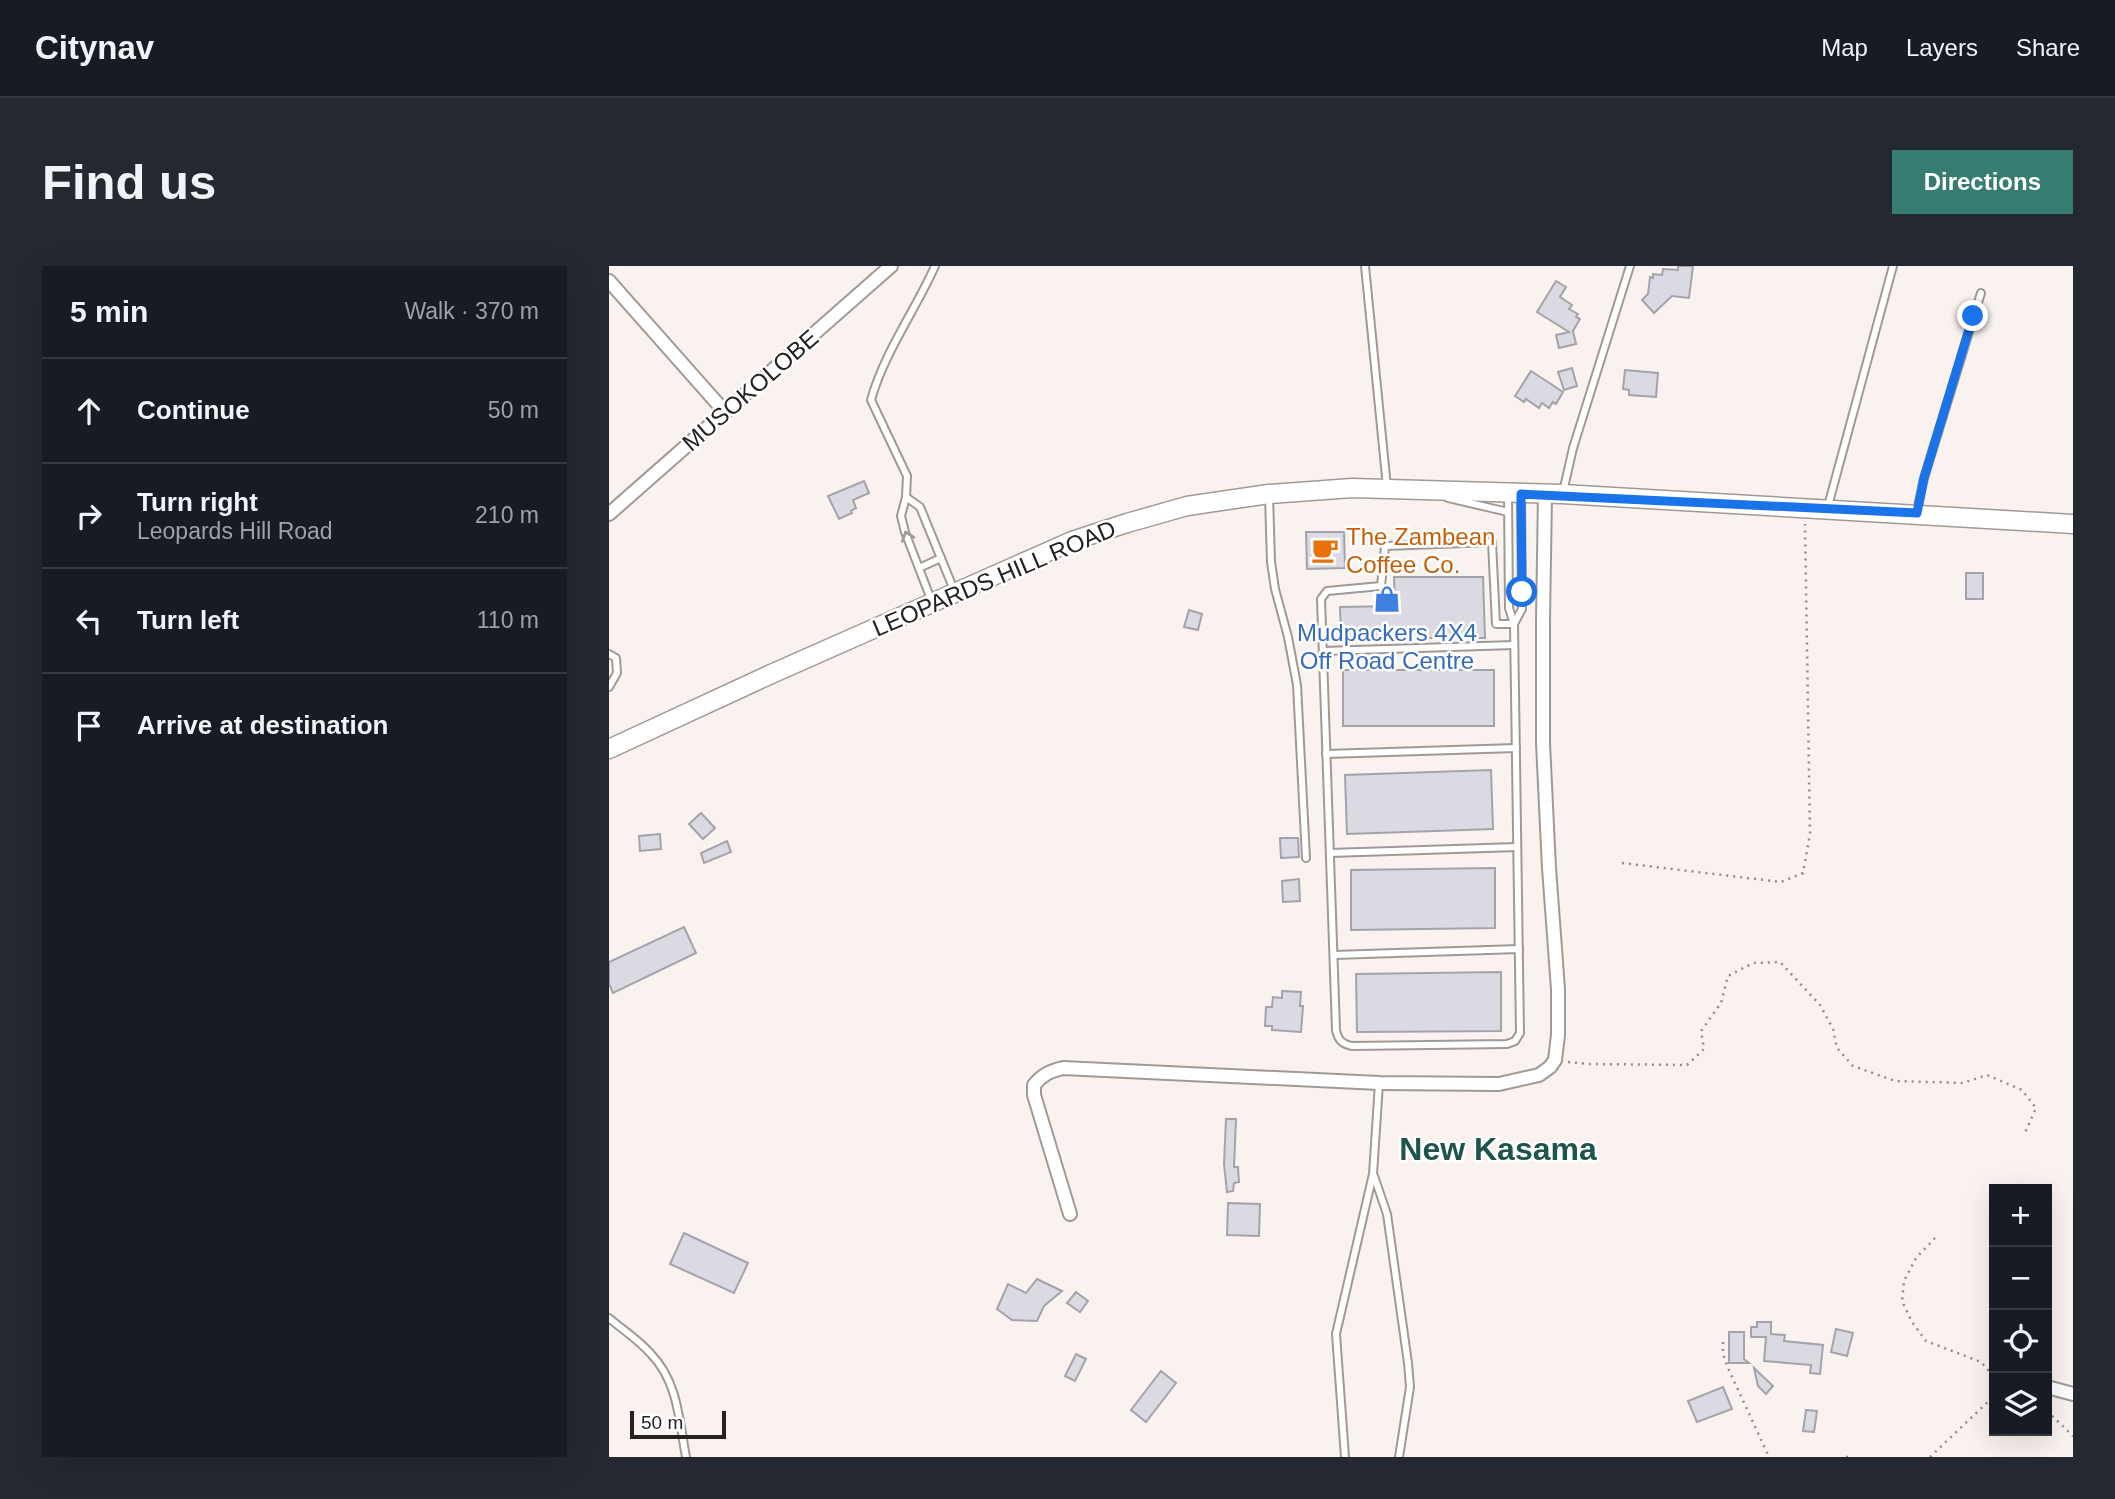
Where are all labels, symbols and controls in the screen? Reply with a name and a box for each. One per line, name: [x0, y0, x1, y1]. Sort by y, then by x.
text: Citynav: [35, 29, 154, 66]
text: Map: [1821, 34, 1868, 61]
text: Layers: [1906, 34, 1978, 61]
text: Share: [2016, 34, 2080, 61]
button: Directions: [1892, 150, 2073, 214]
text: Find us: [42, 155, 216, 209]
text: 5 min: [70, 295, 148, 328]
text: Walk · 370 m: [404, 298, 539, 324]
route end: [1957, 300, 1988, 331]
street label: MUSOKOLOBE: [677, 324, 823, 456]
icon: ahead: [70, 392, 108, 430]
text: Continue: [137, 395, 250, 425]
text: 50 m: [488, 397, 539, 423]
text: Turn right: [137, 487, 258, 517]
icon: right: [70, 497, 108, 535]
text: 210 m: [475, 502, 539, 528]
street label: LEOPARDS HILL ROAD: [868, 515, 1120, 641]
text: Leopards Hill Road: [137, 518, 333, 544]
place label: The Zambean Coffee Co.: [1346, 523, 1495, 578]
one-way arrow: [901, 531, 915, 543]
cafe icon: The Zambean Coffee Co.: [1310, 535, 1340, 565]
route start: [1506, 576, 1537, 607]
shop icon: Mudpackers 4X4 Off Road Centre: [1372, 584, 1402, 614]
icon: left: [70, 602, 108, 640]
text: Turn left: [137, 605, 239, 635]
text: 110 m: [477, 607, 539, 633]
place label: Mudpackers 4X4 Off Road Centre: [1297, 619, 1477, 674]
icon: arrive: [70, 707, 108, 745]
text: Arrive at destination: [137, 710, 388, 740]
district label: New Kasama: [1399, 1131, 1597, 1167]
map controls: [1989, 1184, 2052, 1436]
button: +: [1989, 1184, 2052, 1247]
button: −: [1989, 1247, 2052, 1310]
button: locate: [1989, 1310, 2052, 1373]
button: layers: [1989, 1373, 2052, 1436]
scale bar: [630, 1408, 726, 1440]
text: 50 m: [641, 1412, 683, 1433]

